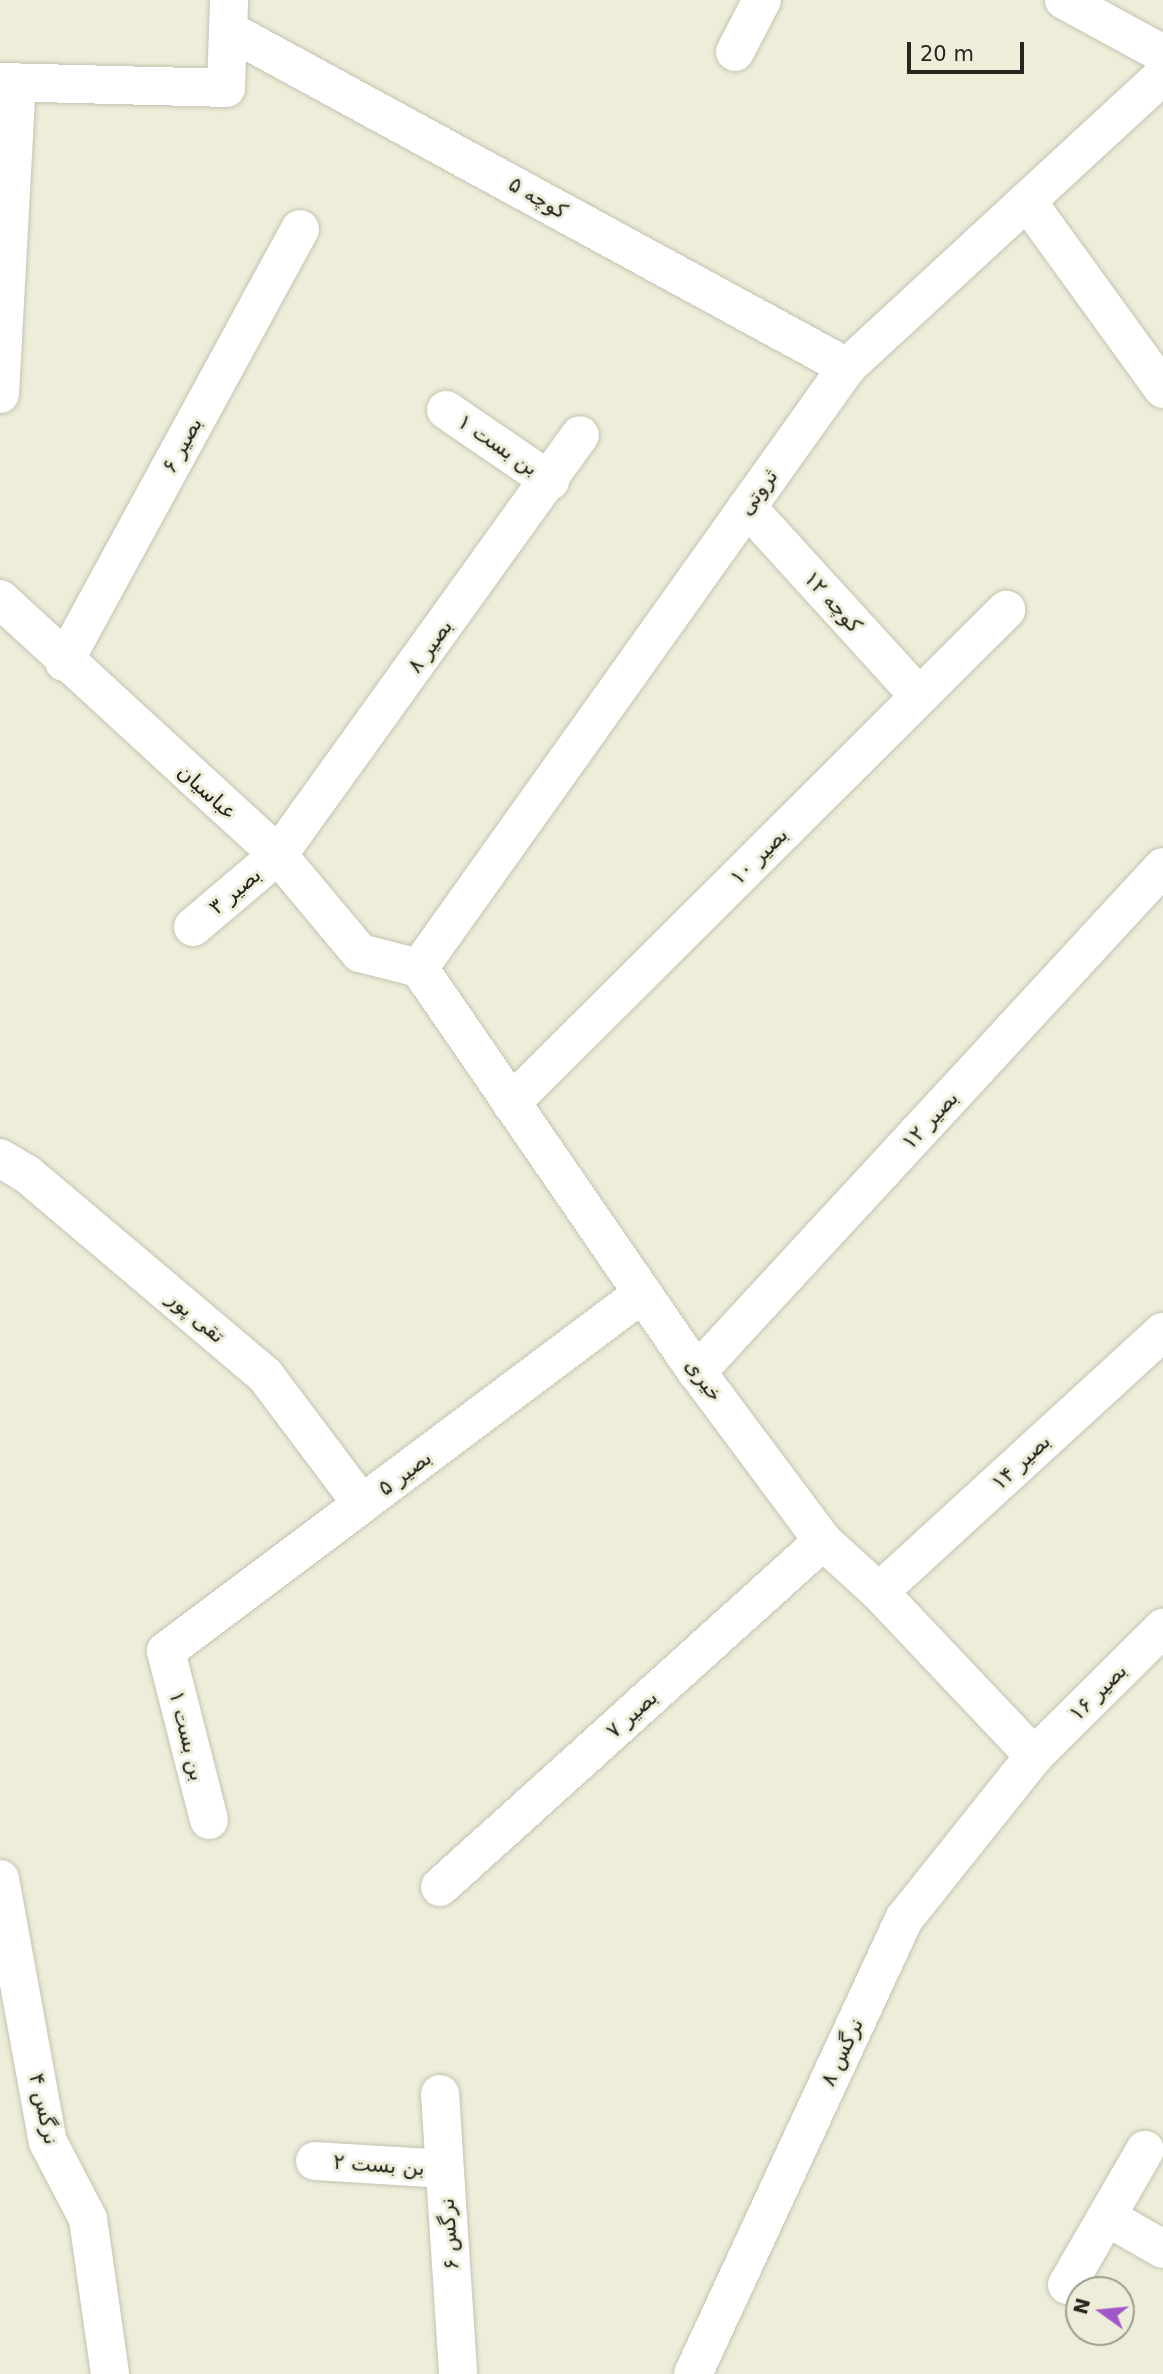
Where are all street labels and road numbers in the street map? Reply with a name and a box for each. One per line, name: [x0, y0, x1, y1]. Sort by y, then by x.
street label: کوچه ۵: [504, 172, 572, 224]
street label: بن بست ۱: [453, 409, 543, 481]
street label: بصیر ۶: [156, 413, 208, 477]
street label: ثروتی: [733, 464, 783, 520]
street label: کوچه ۱۲: [799, 566, 867, 638]
street label: بصیر ۸: [402, 614, 458, 678]
street label: عباسیان: [172, 759, 242, 825]
street label: بصیر ۱۰: [725, 822, 793, 890]
street label: بصیر ۳: [204, 862, 266, 920]
street label: بصیر ۱۲: [897, 1085, 963, 1155]
street label: تقی پور: [162, 1286, 230, 1348]
street label: خیری: [680, 1353, 728, 1407]
street label: بصیر ۱۴: [986, 1429, 1056, 1495]
street label: بصیر ۵: [373, 1445, 437, 1501]
street label: بصیر ۱۶: [1064, 1658, 1132, 1726]
street label: بصیر ۷: [601, 1685, 663, 1743]
street label: بن بست ۱: [164, 1688, 210, 1784]
street label: نرگس ۸: [815, 2014, 869, 2090]
street label: نرگس ۴: [24, 2071, 64, 2147]
street label: بن بست ۲: [332, 2149, 426, 2181]
street label: نرگس ۶: [434, 2197, 464, 2271]

